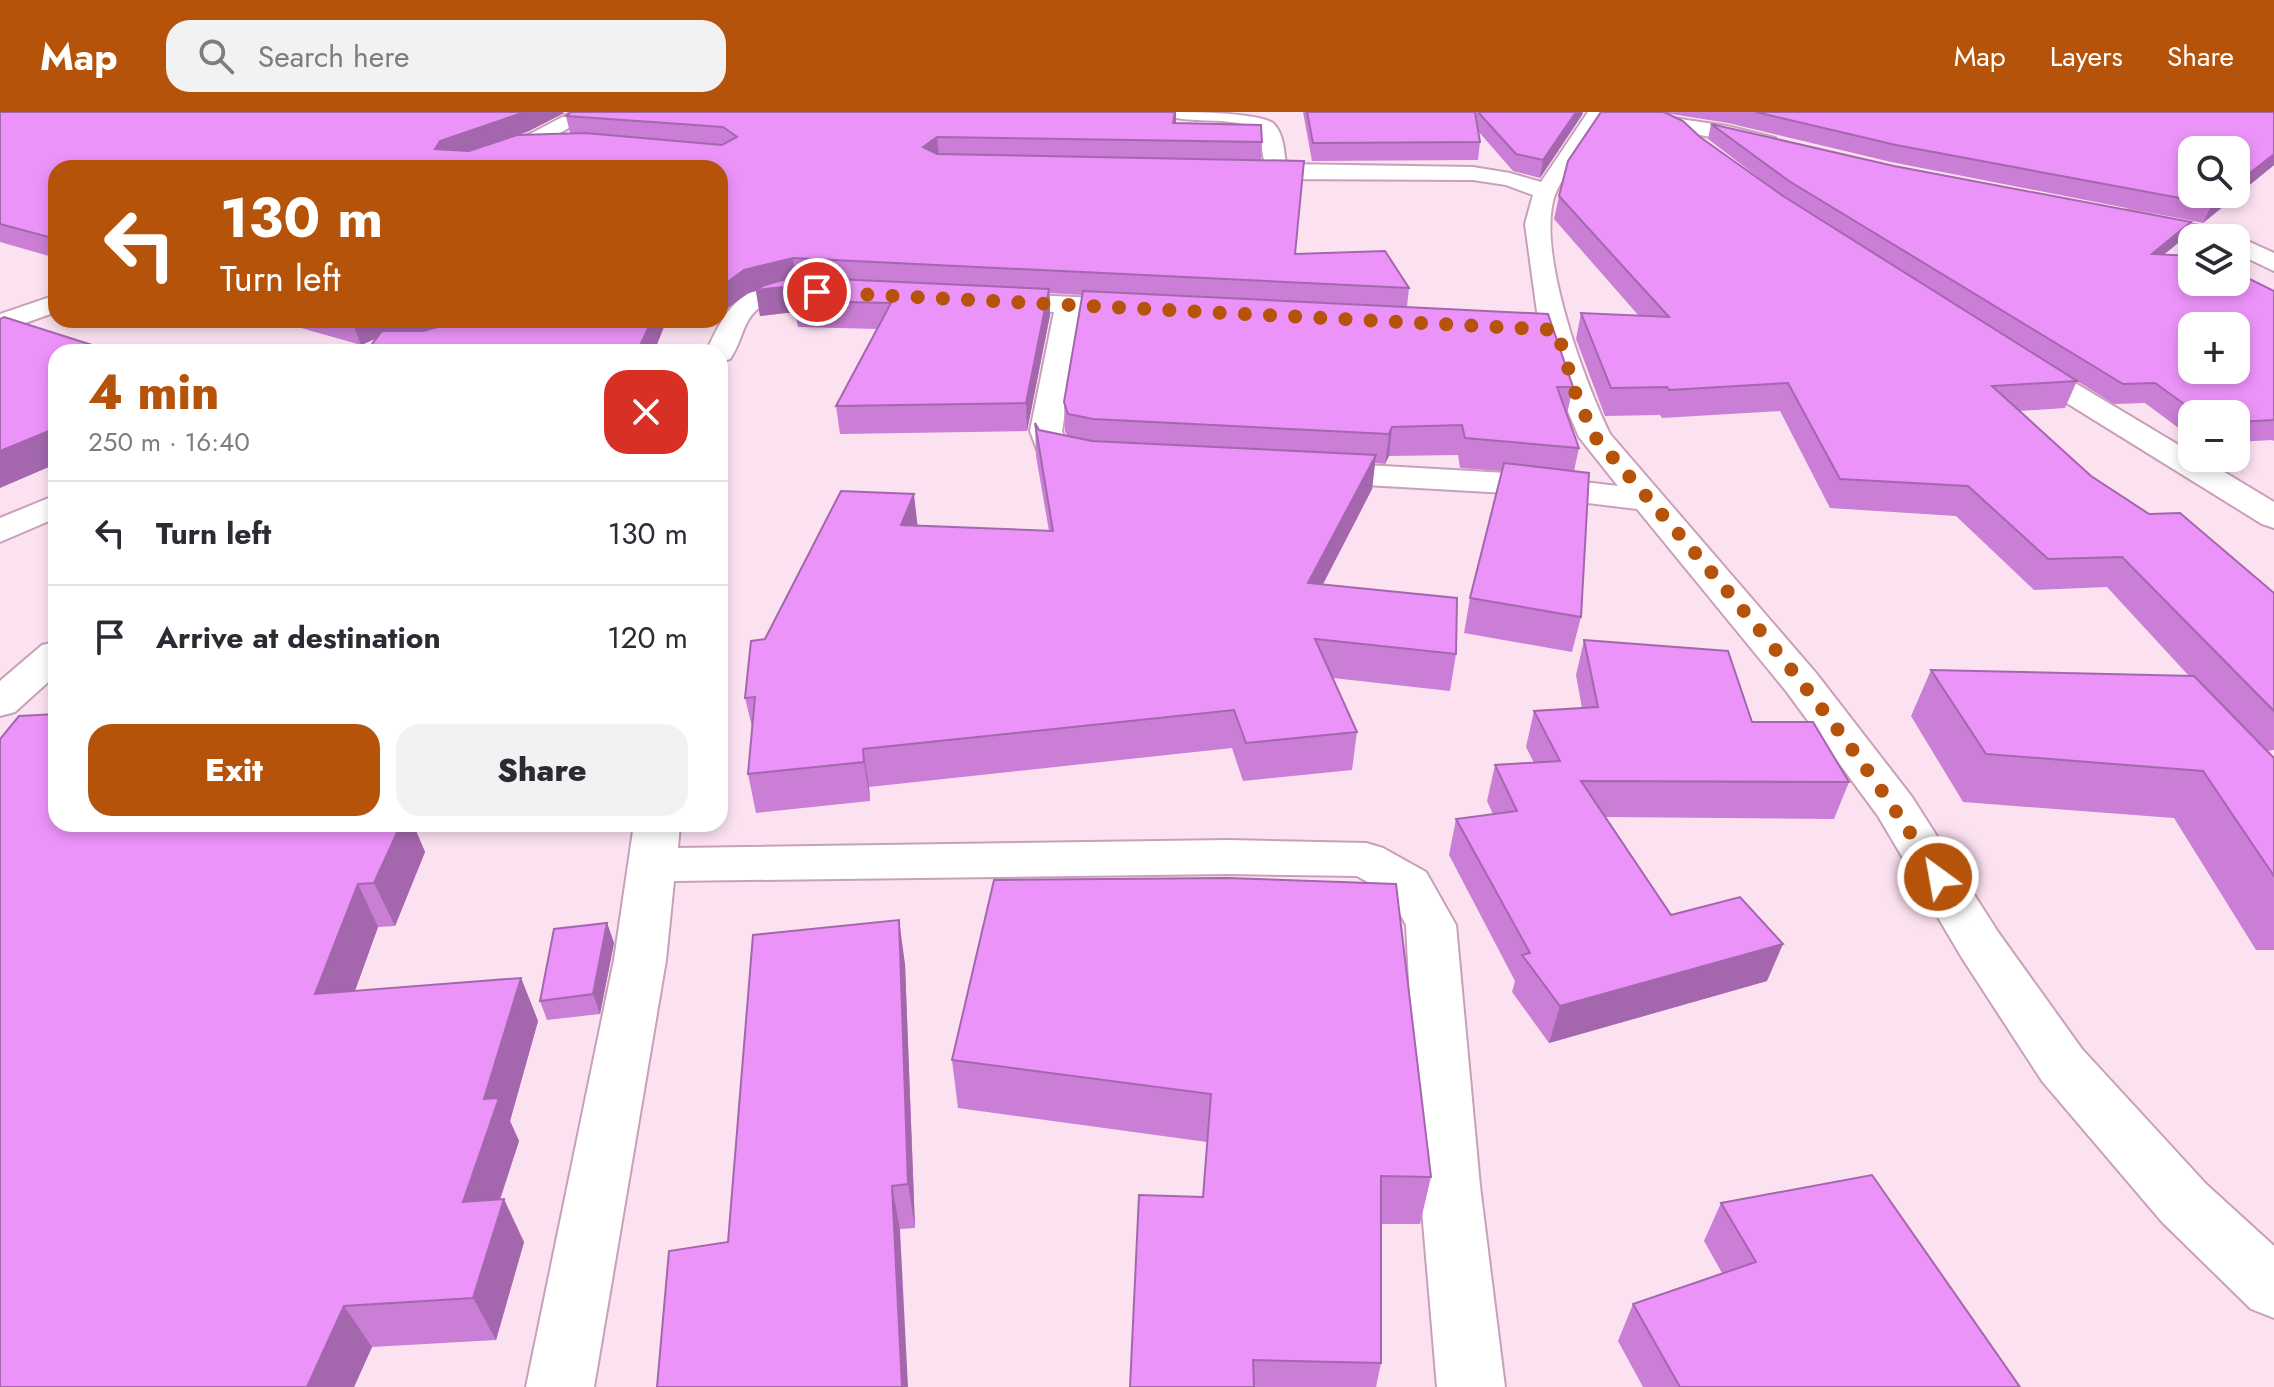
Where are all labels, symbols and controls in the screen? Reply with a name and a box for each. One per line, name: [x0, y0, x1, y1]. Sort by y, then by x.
search box: [166, 20, 726, 92]
text: Map: [40, 29, 118, 84]
icon: search: [194, 34, 238, 78]
text: Search here: [258, 35, 410, 78]
text: Map: [1954, 36, 2006, 77]
text: Layers: [2050, 36, 2123, 77]
text: Share: [2167, 36, 2234, 77]
map controls: [2178, 136, 2250, 472]
button: search: [2178, 136, 2250, 208]
text: 130 m: [220, 177, 383, 258]
icon: left: [88, 192, 192, 296]
button: layers: [2178, 224, 2250, 296]
text: Turn left: [220, 252, 341, 304]
pin: [783, 258, 851, 326]
icon: arrive: [795, 270, 839, 314]
button: +: [2178, 312, 2250, 384]
text: 4 min: [88, 358, 219, 427]
button: close: [604, 370, 688, 454]
button: −: [2178, 400, 2250, 472]
text: 250 m · 16:40: [88, 423, 250, 461]
icon: left: [88, 511, 132, 555]
text: Turn left: [156, 512, 271, 555]
text: 130 m: [608, 512, 688, 555]
icon: arrive: [88, 615, 132, 659]
text: Arrive at destination: [156, 616, 441, 659]
text: 120 m: [607, 616, 688, 659]
button: Exit: [88, 724, 380, 816]
button: Share: [396, 724, 688, 816]
position arrow: [1896, 835, 1980, 919]

